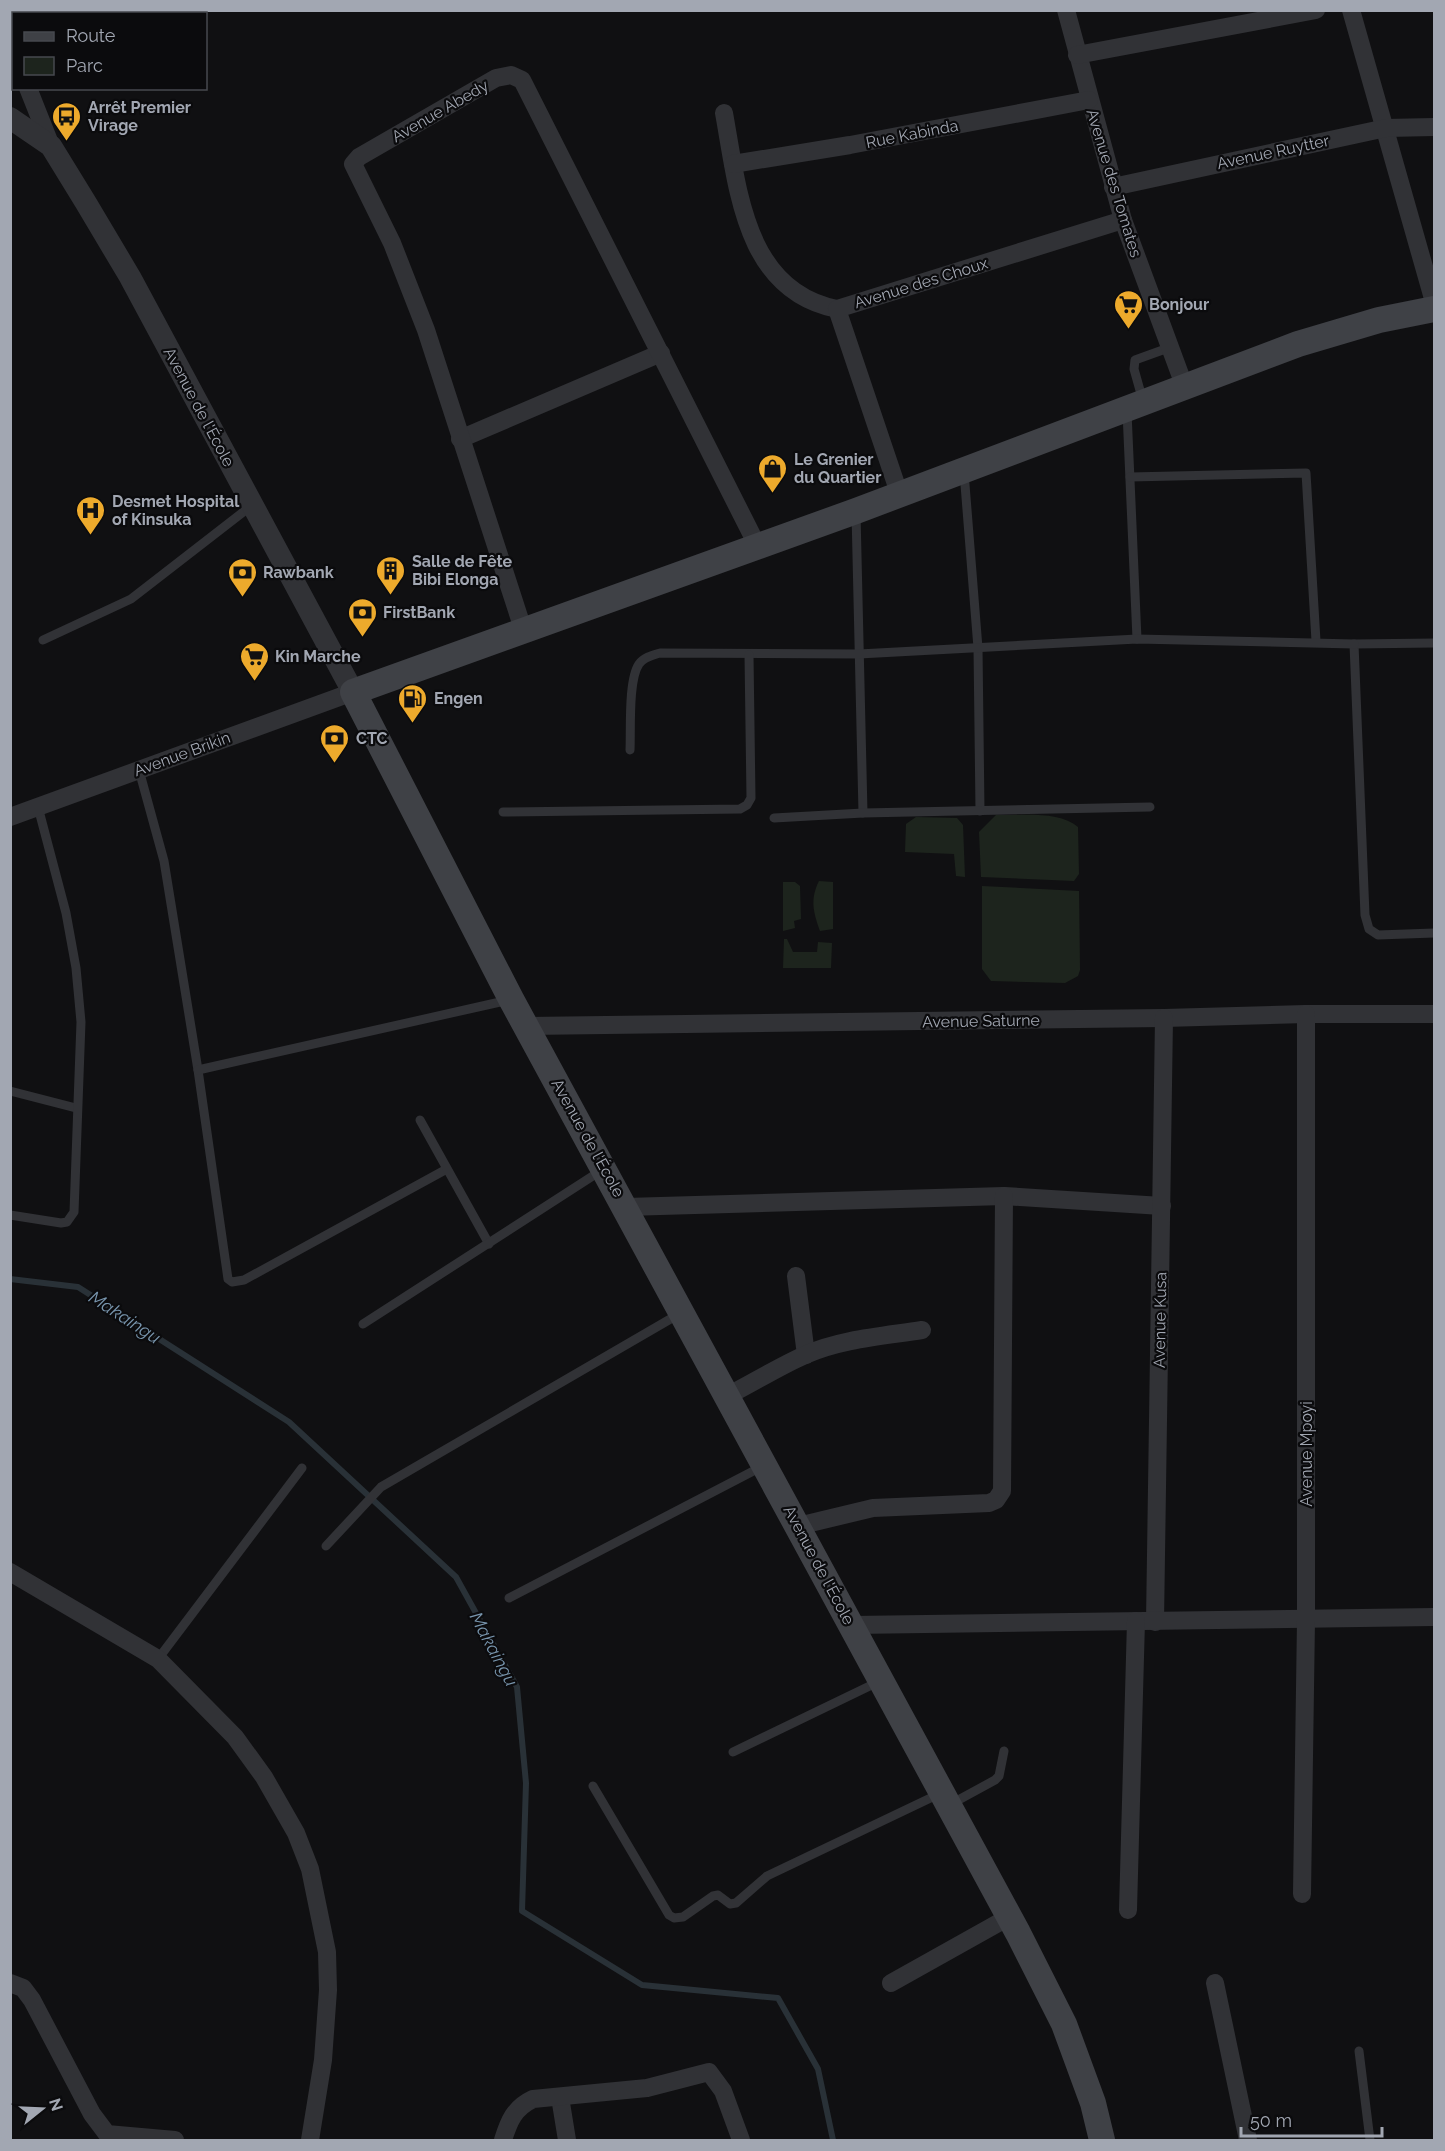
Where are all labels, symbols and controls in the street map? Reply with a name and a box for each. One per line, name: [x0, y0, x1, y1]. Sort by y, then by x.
legend: [12, 12, 207, 90]
text: Route: [66, 25, 116, 46]
text: Parc: [66, 55, 103, 76]
street label: Avenue Abedy: [388, 76, 492, 146]
place label: Arrêt Premier Virage: [88, 98, 191, 135]
bus stop icon: Arrêt Premier Virage: [51, 100, 83, 142]
street label: Avenue des Tomates: [1082, 107, 1146, 260]
street label: Rue Kabinda: [864, 116, 960, 152]
street label: Avenue Ruytter: [1215, 131, 1331, 173]
street label: Avenue des Choux: [852, 254, 990, 312]
supermarket icon: Bonjour: [1112, 288, 1144, 330]
place label: Bonjour: [1149, 295, 1209, 314]
street label: Avenue de l'École: [160, 344, 239, 470]
place label: Le Grenier du Quartier: [794, 450, 881, 487]
shop icon: Le Grenier du Quartier: [757, 452, 789, 494]
place label: Desmet Hospital of Kinsuka: [112, 492, 240, 529]
hospital icon: Desmet Hospital of Kinsuka: [75, 494, 107, 536]
place label: Salle de Fête Bibi Elonga: [412, 552, 512, 589]
building icon: Salle de Fête Bibi Elonga: [375, 554, 407, 596]
bank icon: Rawbank: [226, 556, 258, 598]
place label: Rawbank: [263, 563, 334, 582]
bank icon: FirstBank: [346, 596, 378, 638]
place label: FirstBank: [383, 603, 455, 622]
supermarket icon: Kin Marche: [238, 640, 270, 682]
place label: Kin Marche: [275, 647, 361, 666]
fuel station icon: Engen: [397, 682, 429, 724]
place label: Engen: [434, 689, 483, 708]
bank icon: CTC: [319, 722, 351, 764]
street label: Avenue Brikin: [131, 728, 233, 780]
place label: CTC: [356, 729, 388, 748]
street label: Avenue Saturne: [922, 1010, 1040, 1032]
street label: Avenue de l'École: [548, 1075, 629, 1201]
street label: Avenue Kusa: [1150, 1272, 1170, 1368]
water label: Makaingu: [85, 1286, 165, 1348]
street label: Avenue Mpoyi: [1297, 1401, 1316, 1507]
street label: Avenue de l'École: [780, 1502, 859, 1628]
water label: Makaingu: [466, 1608, 522, 1690]
north arrow: [12, 2079, 72, 2139]
text: N: [45, 2096, 67, 2113]
scale bar: [1241, 2100, 1382, 2138]
text: 50 m: [1250, 2110, 1292, 2131]

